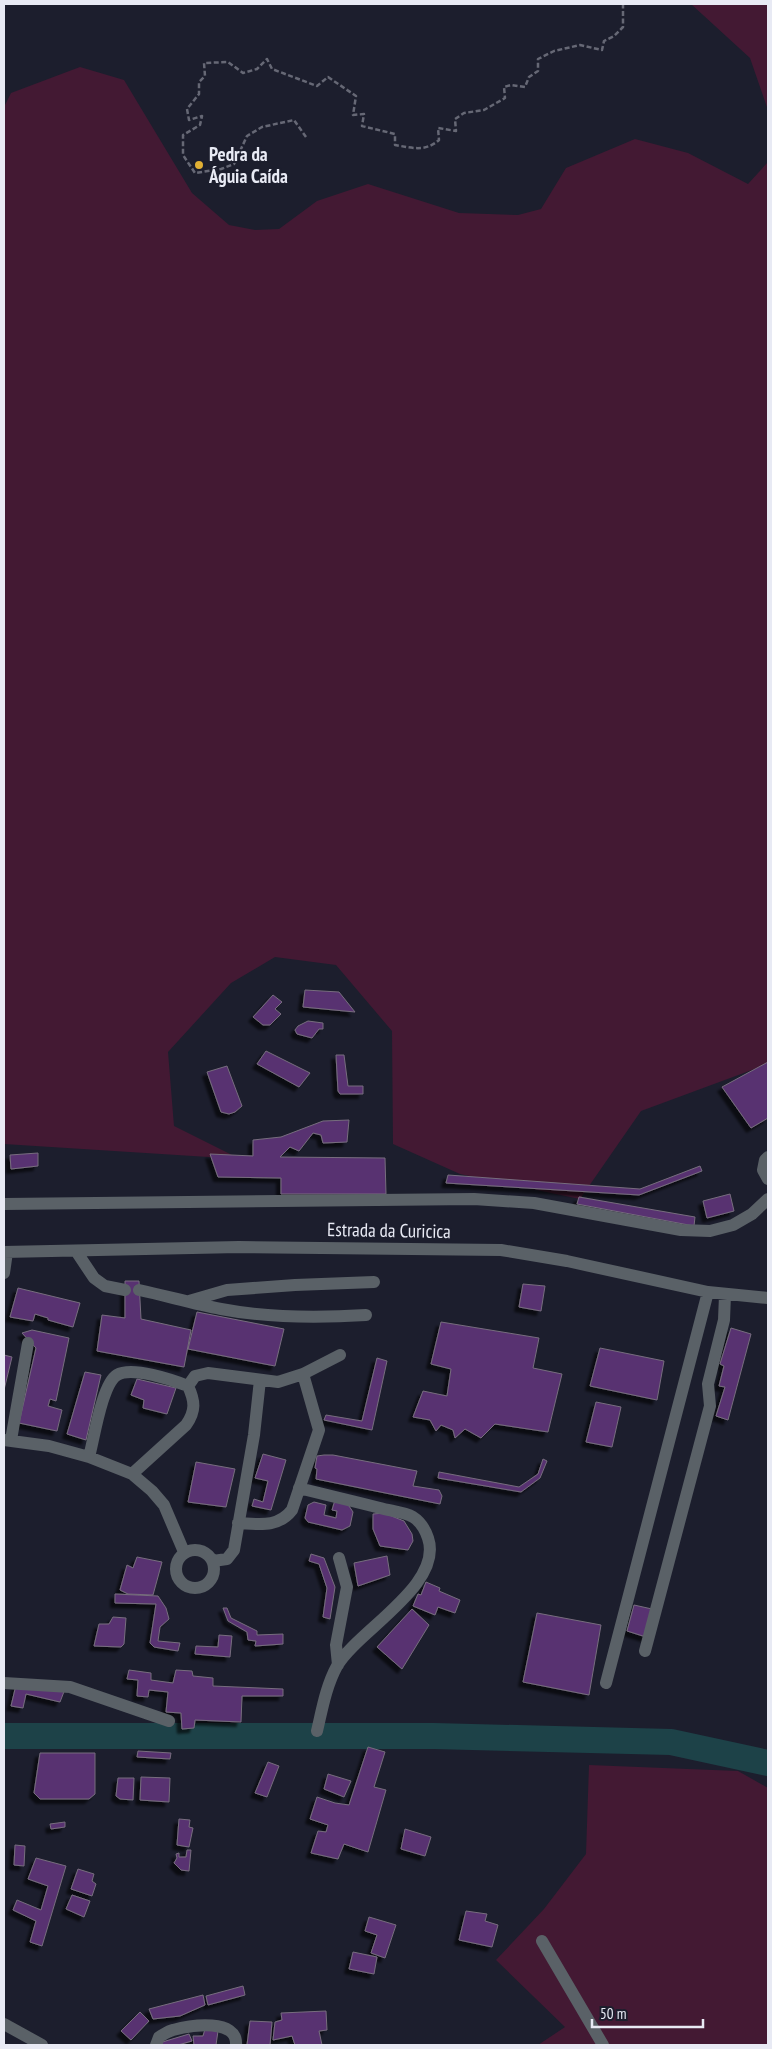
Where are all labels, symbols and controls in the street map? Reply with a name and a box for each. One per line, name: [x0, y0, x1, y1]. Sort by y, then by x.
place label: Pedra da Águia Caída: [208, 142, 288, 188]
marker: Pedra da Águia Caída: [193, 159, 205, 171]
street label: Estrada da Curicica: [327, 1217, 451, 1243]
scale bar: [592, 1996, 703, 2028]
text: 50 m: [600, 2004, 626, 2023]

